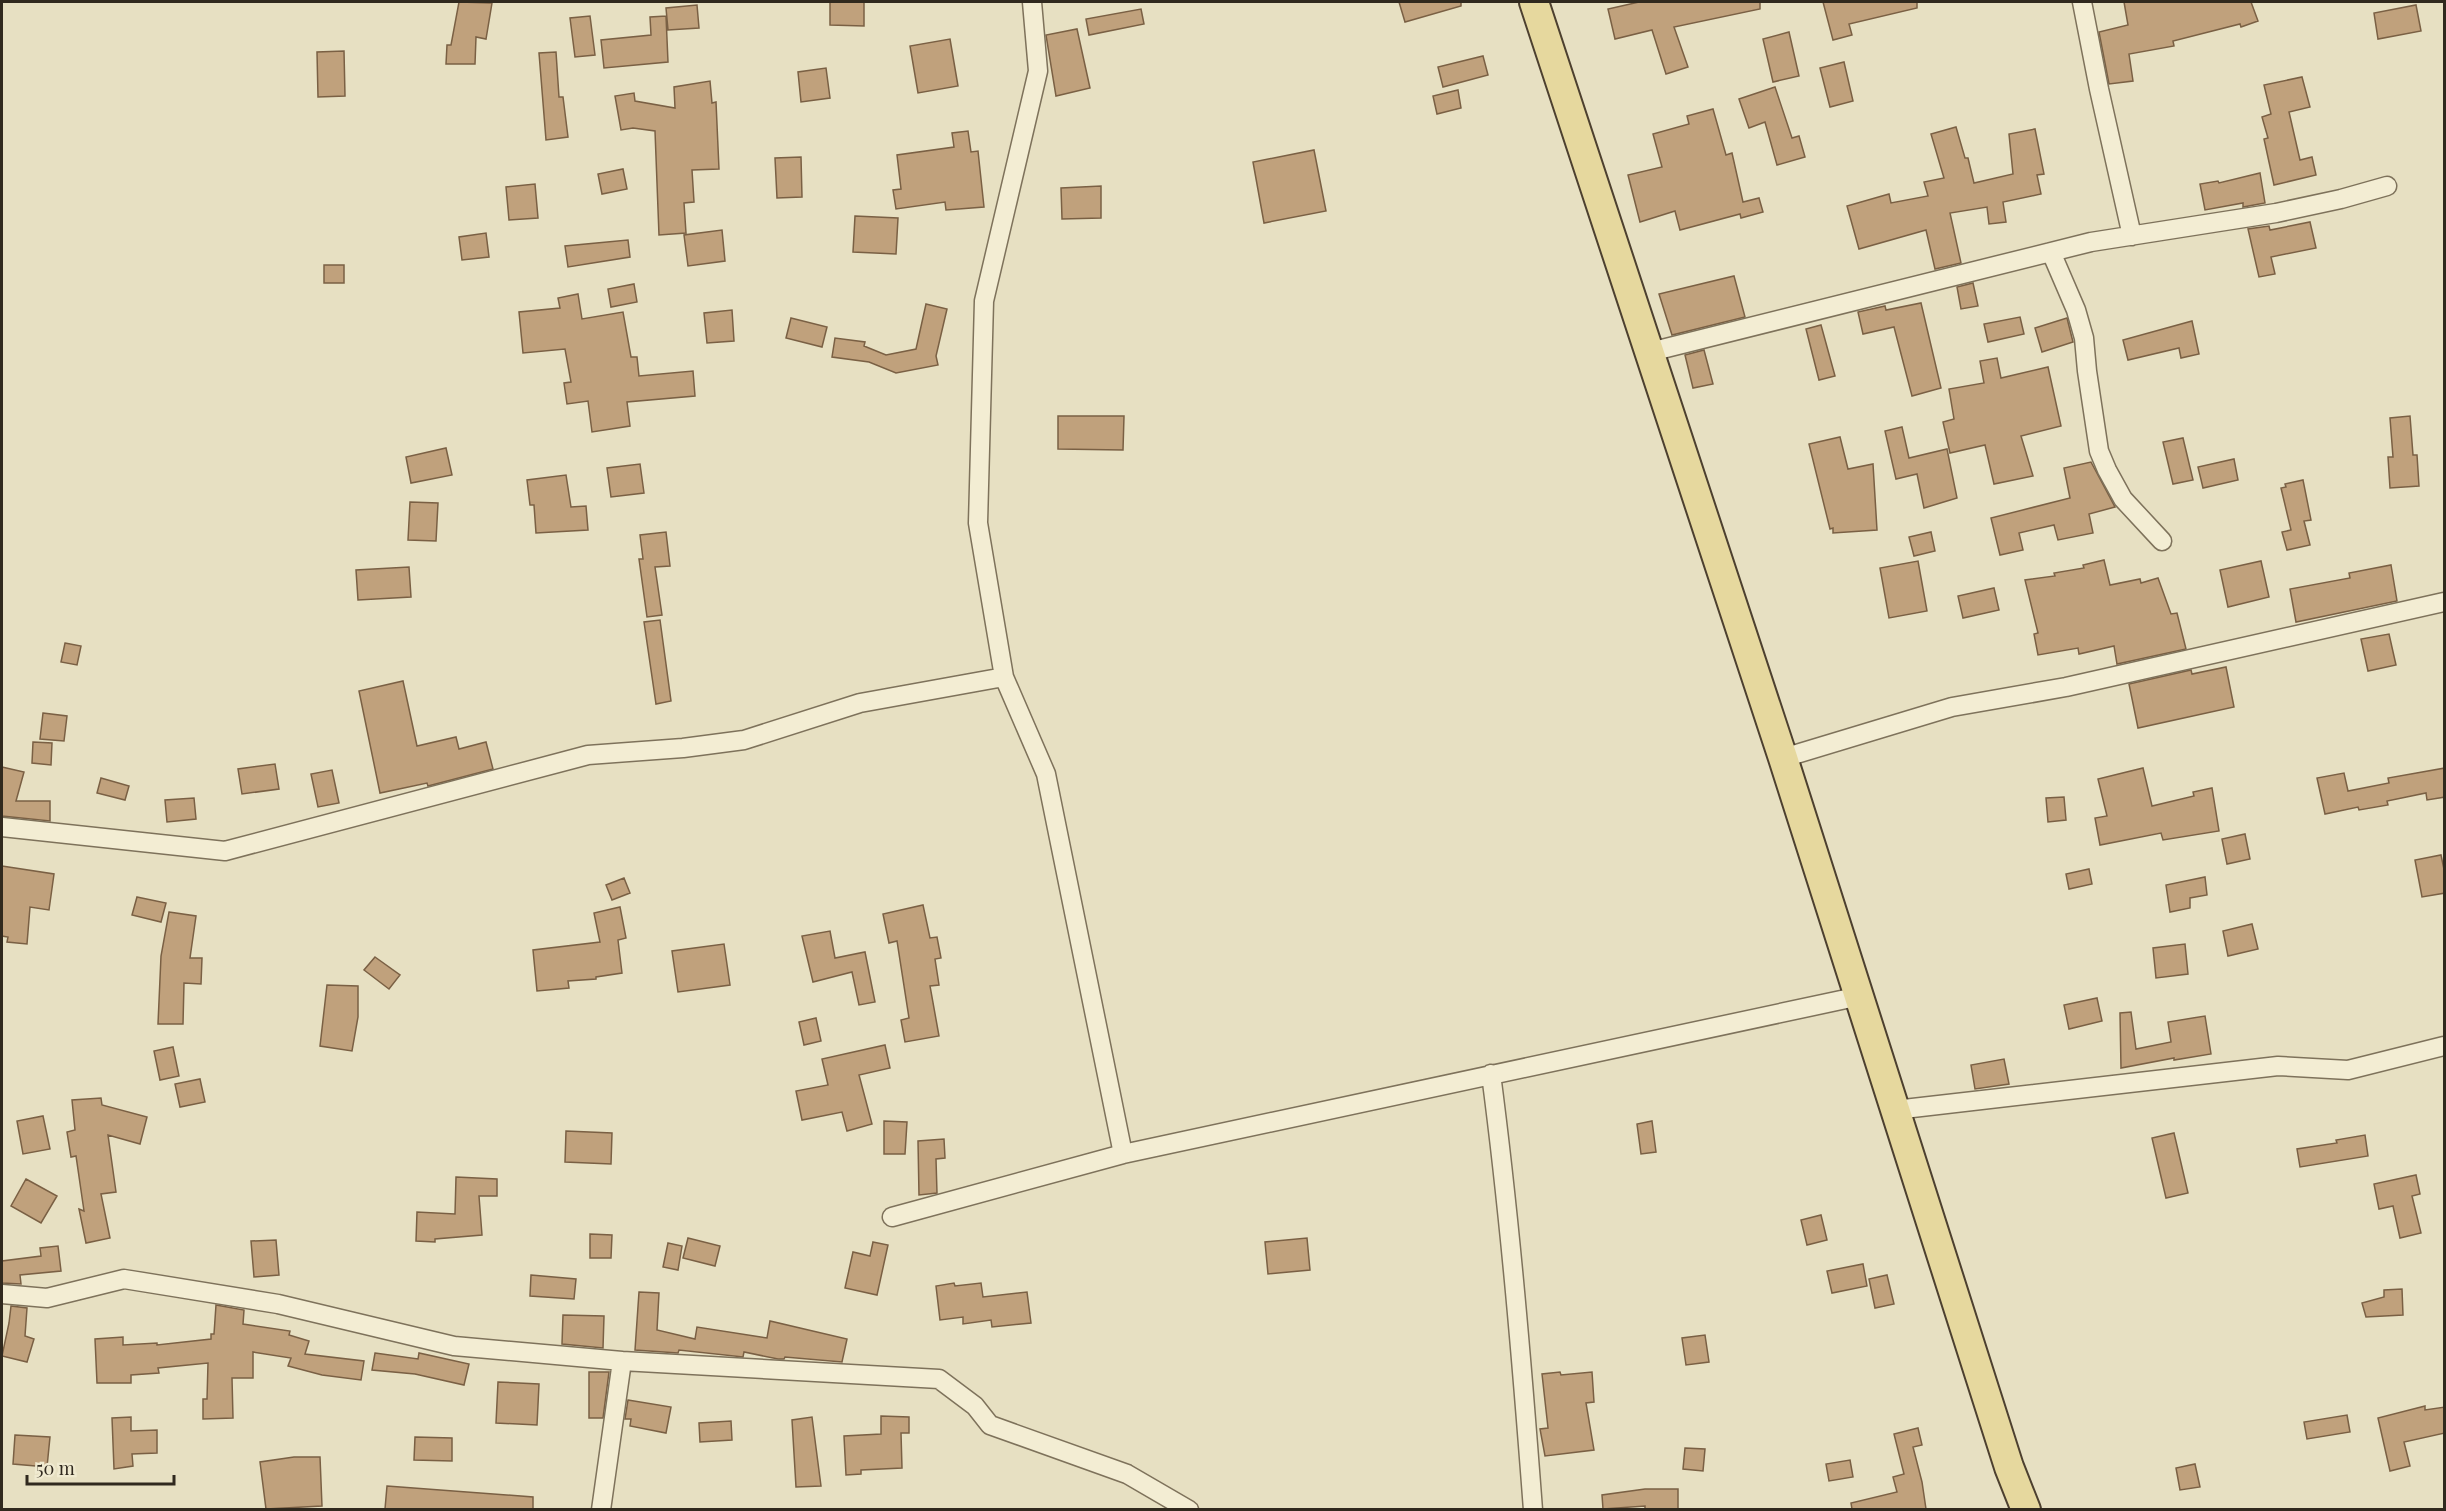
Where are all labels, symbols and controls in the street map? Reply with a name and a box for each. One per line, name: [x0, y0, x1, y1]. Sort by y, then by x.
scale bar: [27, 1448, 174, 1486]
text: 50 m: [36, 1456, 75, 1480]

